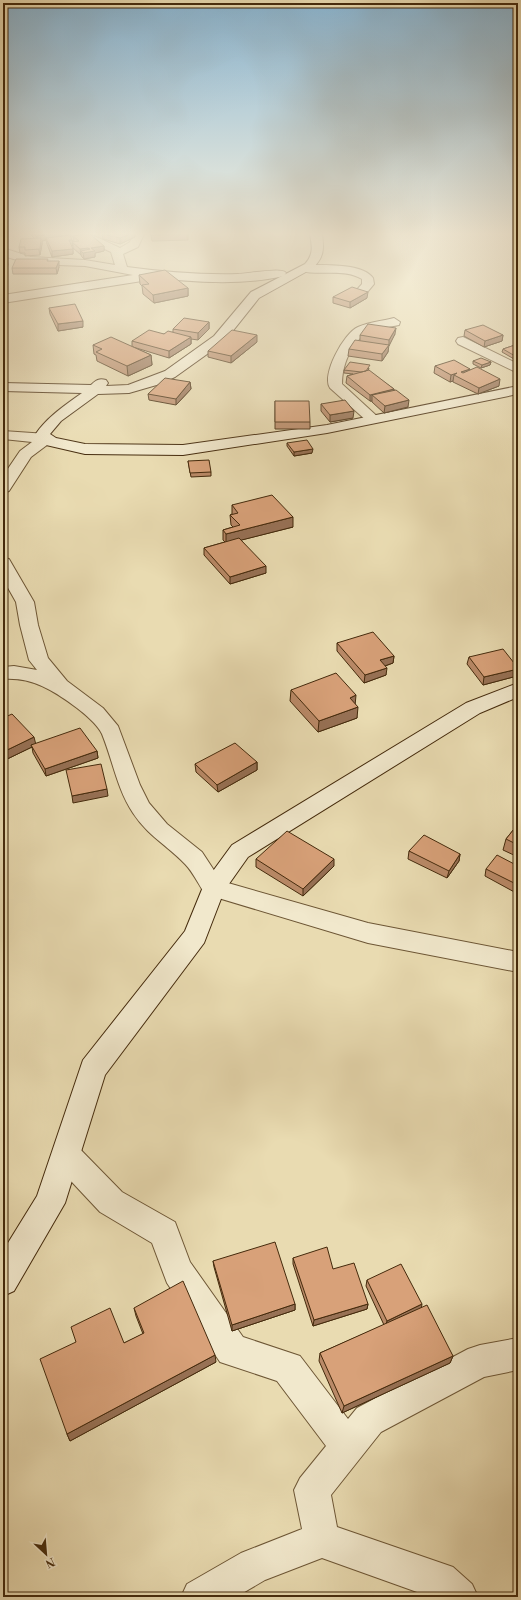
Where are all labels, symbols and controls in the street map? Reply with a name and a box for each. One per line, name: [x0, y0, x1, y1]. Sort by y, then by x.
north arrow: [26, 1534, 66, 1574]
text: N: [43, 1554, 57, 1570]

